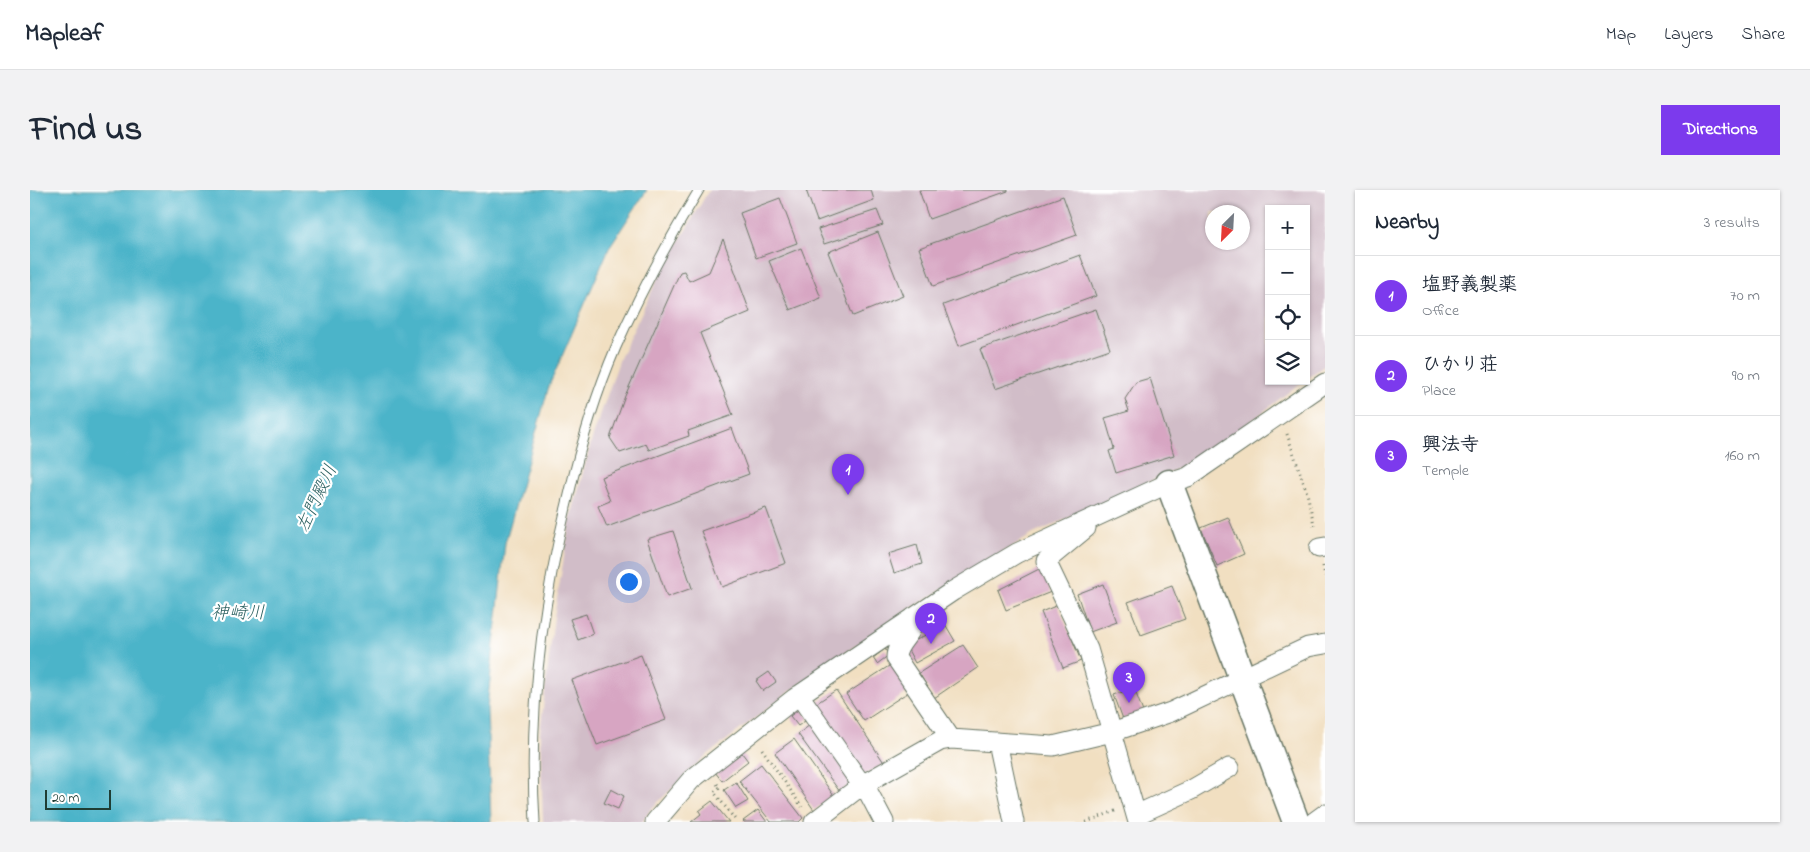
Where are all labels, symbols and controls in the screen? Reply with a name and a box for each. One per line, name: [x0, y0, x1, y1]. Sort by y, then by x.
text: Mapleaf: [25, 17, 104, 52]
text: Map: [1606, 22, 1636, 48]
text: Layers: [1664, 22, 1714, 48]
text: Share: [1742, 22, 1785, 48]
text: Find us: [30, 105, 142, 156]
button: Directions: [1661, 105, 1780, 155]
north arrow: [1205, 205, 1250, 250]
map controls: [1265, 205, 1310, 385]
button: +: [1265, 205, 1310, 250]
text: Nearby: [1375, 208, 1439, 238]
text: 3 results: [1704, 211, 1760, 235]
button: −: [1265, 250, 1310, 295]
text: 塩野義製薬: [1422, 272, 1517, 299]
text: 1: [1388, 284, 1394, 308]
text: 70 m: [1730, 284, 1760, 308]
button: locate: [1265, 295, 1310, 340]
text: Office: [1422, 299, 1459, 323]
button: layers: [1265, 340, 1310, 385]
text: ひかり荘: [1422, 352, 1498, 379]
text: 2: [1387, 364, 1395, 388]
text: 90 m: [1732, 364, 1760, 388]
text: Place: [1422, 379, 1456, 403]
text: 興法寺: [1422, 432, 1479, 459]
text: 3: [1388, 444, 1394, 468]
text: 160 m: [1725, 444, 1760, 468]
pin: 1: [832, 454, 864, 495]
text: Temple: [1422, 459, 1469, 483]
water label: 左門殿川: [291, 461, 345, 537]
your location: [616, 569, 642, 595]
water label: 神崎川: [211, 601, 265, 627]
pin: 2: [915, 603, 947, 644]
pin: 3: [1113, 662, 1145, 703]
scale bar: [45, 787, 111, 810]
text: 20 m: [52, 788, 79, 809]

